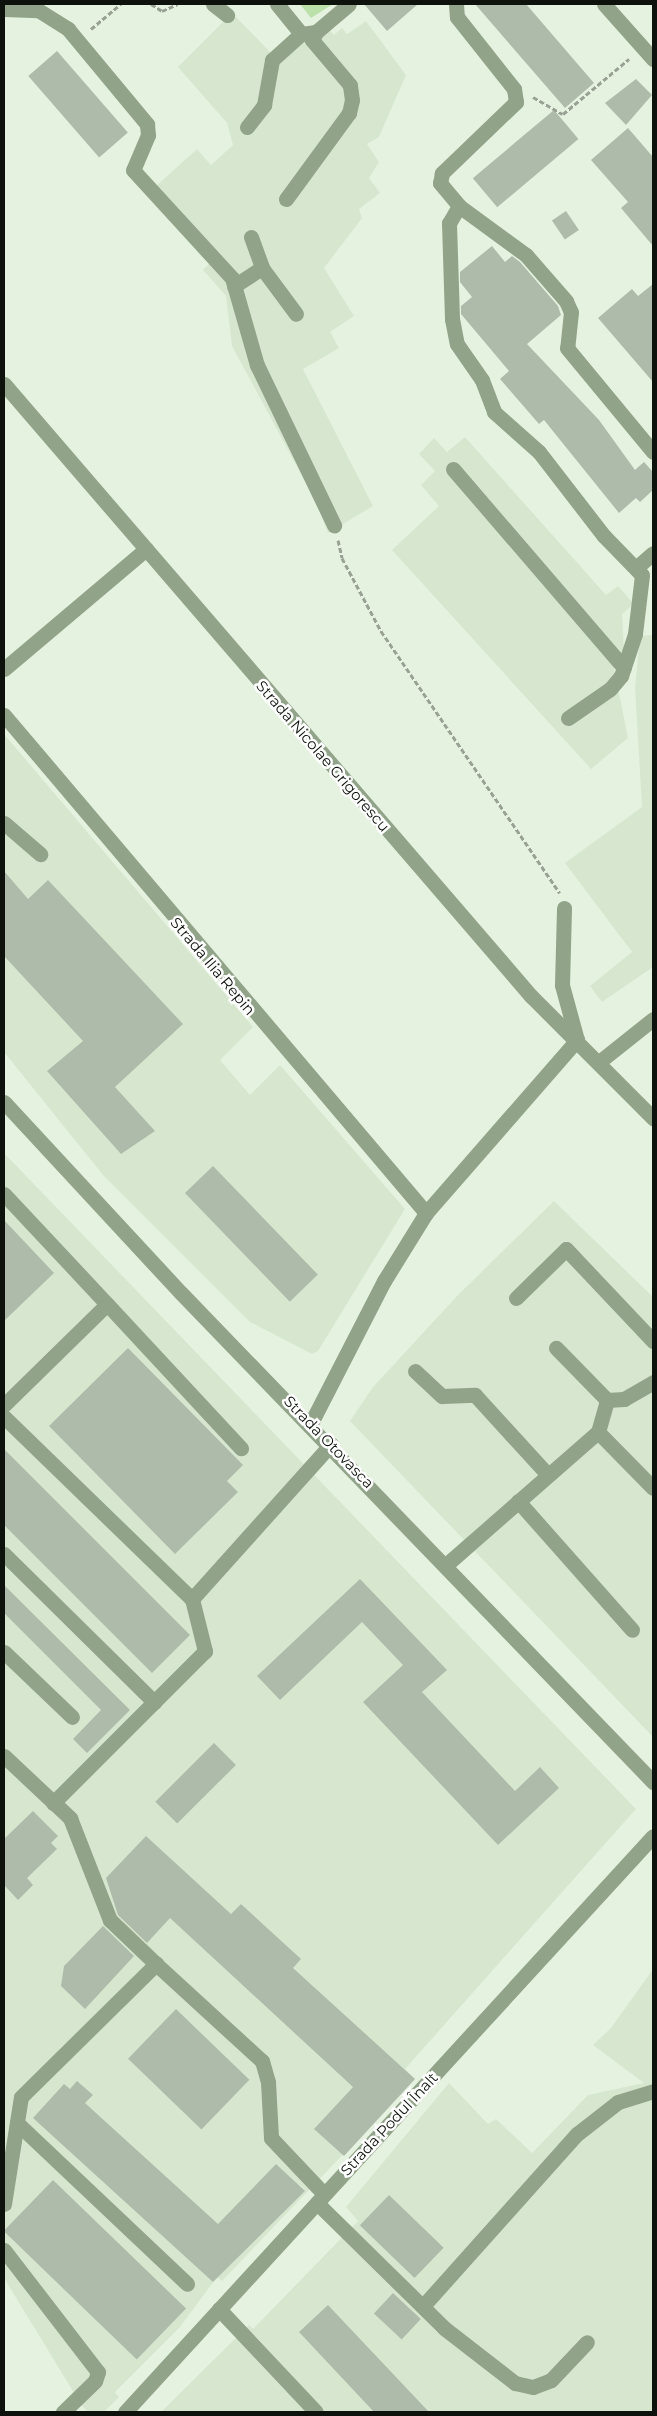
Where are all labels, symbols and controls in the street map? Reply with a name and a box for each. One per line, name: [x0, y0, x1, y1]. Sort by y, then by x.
street label: Strada Nicolae Grigorescu: [252, 677, 394, 835]
street label: Strada Ilia Repin: [167, 913, 259, 1019]
street label: Strada Otovasca: [280, 1392, 378, 1492]
street label: Strada Podul Înalt: [337, 2069, 441, 2179]

